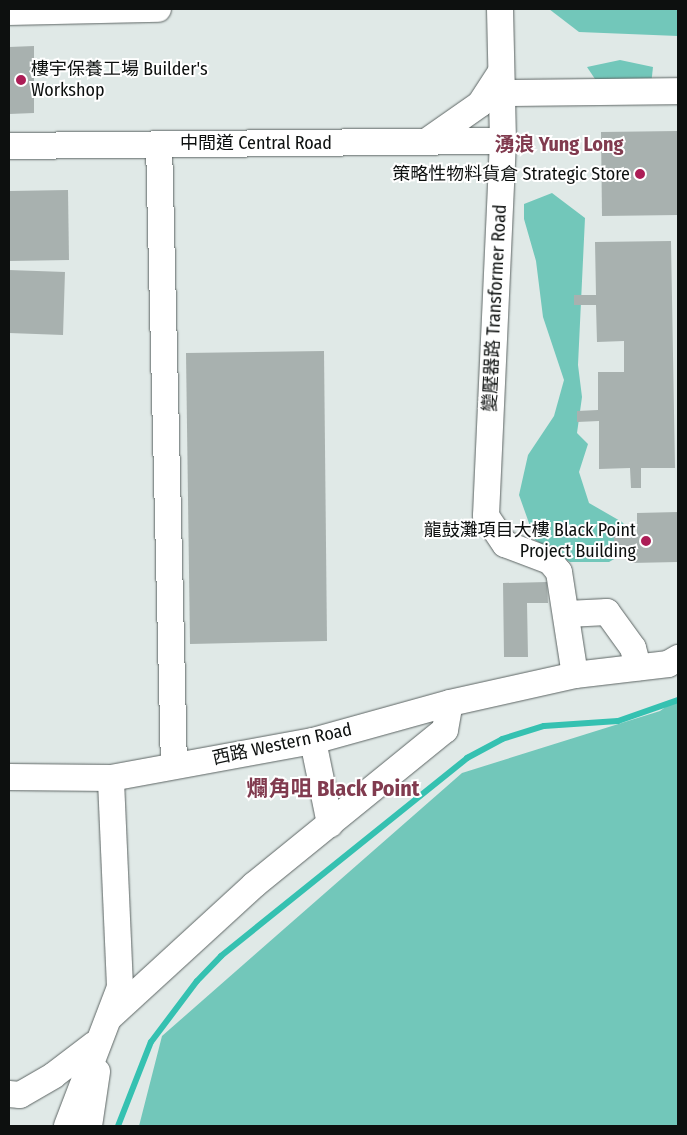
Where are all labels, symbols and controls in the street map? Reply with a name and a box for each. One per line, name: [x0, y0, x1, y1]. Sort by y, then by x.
place label: 樓宇保養工場 Builder's Workshop: [31, 59, 208, 102]
marker: 樓宇保養工場 Builder's Workshop: [15, 74, 27, 86]
street label: 中間道 Central Road: [180, 132, 332, 154]
district label: 湧浪 Yung Long: [495, 132, 623, 156]
place label: 策略性物料貨倉 Strategic Store: [392, 163, 630, 185]
marker: 策略性物料貨倉 Strategic Store: [634, 168, 646, 180]
street label: 變壓器路 Transformer Road: [479, 204, 511, 412]
place label: 龍鼓灘項目大樓 Black Point Project Building: [424, 520, 636, 562]
marker: 龍鼓灘項目大樓 Black Point Project Building: [640, 535, 652, 547]
street label: 西路 Western Road: [210, 719, 354, 769]
district label: 爛角咀 Black Point: [246, 776, 420, 802]

